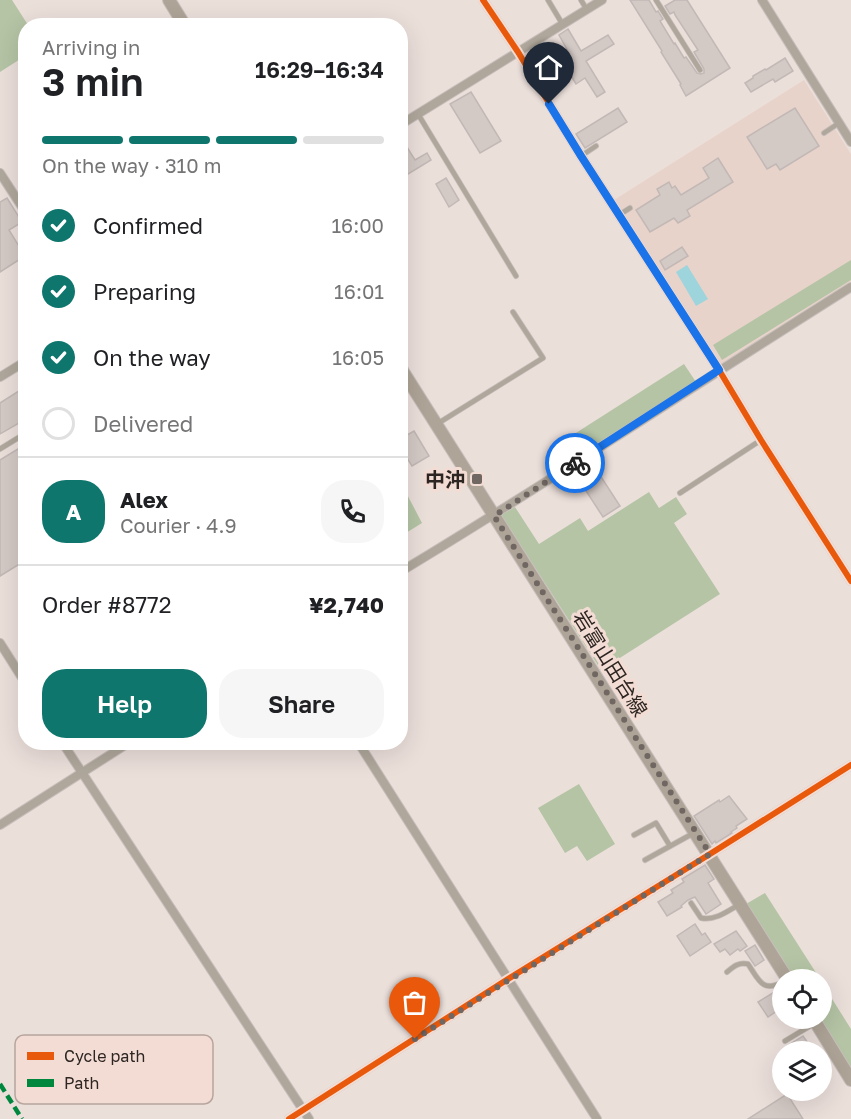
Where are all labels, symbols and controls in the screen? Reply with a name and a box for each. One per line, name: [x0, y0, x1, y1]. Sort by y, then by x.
text: Arriving in: [42, 35, 140, 59]
pin: [523, 42, 574, 104]
icon: home: [532, 51, 565, 84]
text: 16:29–16:34: [255, 56, 384, 83]
text: 3 min: [42, 58, 144, 105]
text: On the way · 310 m: [42, 153, 221, 177]
icon: check: [42, 209, 75, 242]
text: Confirmed: [93, 212, 203, 239]
text: 16:00: [331, 213, 384, 237]
icon: check: [42, 275, 75, 308]
text: Preparing: [93, 278, 196, 305]
text: 16:01: [334, 279, 384, 303]
icon: check: [42, 341, 75, 374]
text: On the way: [93, 344, 211, 371]
text: 16:05: [332, 345, 384, 369]
text: Delivered: [93, 410, 193, 437]
courier: [545, 433, 605, 493]
icon: bike: [559, 447, 592, 480]
place label: 中沖: [425, 467, 465, 491]
marker: 中沖: [470, 472, 484, 486]
button: phone: [321, 480, 384, 543]
text: Alex: [120, 486, 168, 513]
text: A: [66, 498, 81, 525]
text: Courier · 4.9: [120, 513, 237, 537]
text: Order #8772: [42, 591, 171, 618]
text: ¥2,740: [309, 591, 384, 618]
street label: 岩富山田台線: [569, 606, 653, 720]
button: Help: [42, 669, 207, 738]
button: Share: [219, 669, 384, 738]
map controls: [772, 969, 832, 1101]
button: locate: [772, 969, 832, 1029]
pin: [389, 977, 440, 1039]
icon: bag: [398, 986, 431, 1019]
legend: [15, 1035, 213, 1104]
button: layers: [772, 1041, 832, 1101]
text: Cycle path: [64, 1046, 145, 1066]
text: Path: [64, 1073, 99, 1093]

